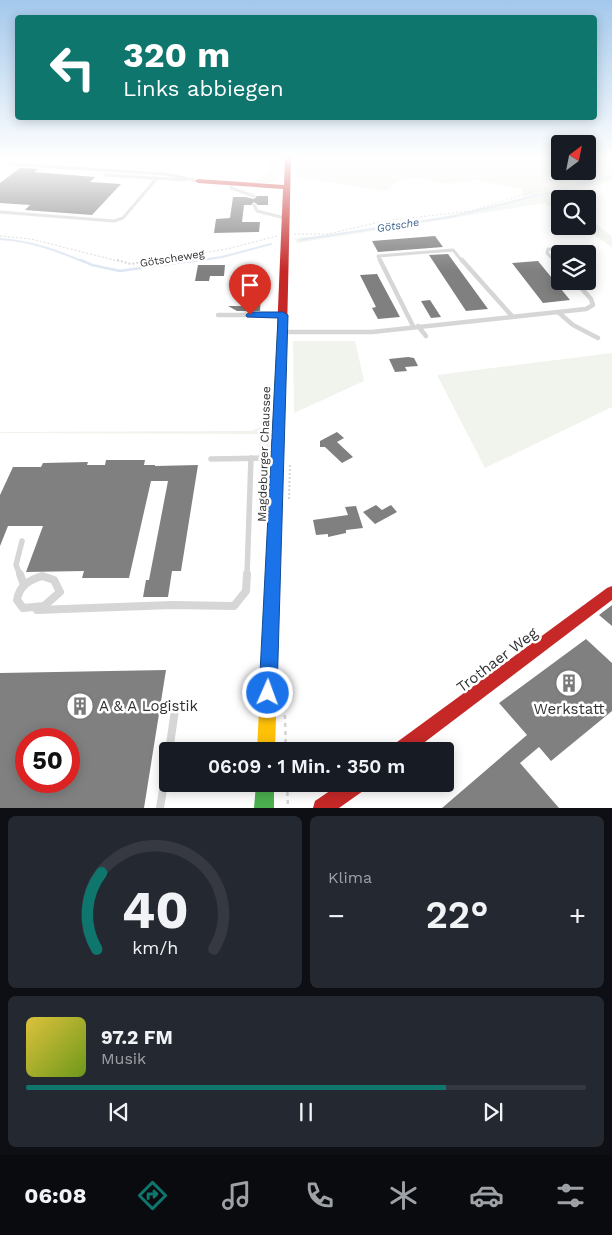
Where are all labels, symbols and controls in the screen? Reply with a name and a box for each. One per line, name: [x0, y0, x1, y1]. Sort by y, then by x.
text: 320 m: [123, 34, 230, 76]
icon: left: [40, 35, 105, 100]
text: Links abbiegen: [123, 76, 284, 101]
north arrow: [551, 135, 596, 180]
map controls: [551, 135, 596, 290]
button: search: [551, 190, 596, 235]
water label: Götsche: [376, 216, 420, 235]
button: layers: [551, 245, 596, 290]
street label: Götscheweg: [139, 247, 205, 270]
pin: [229, 264, 271, 315]
icon: arrive: [236, 271, 264, 299]
street label: Magdeburger Chaussee: [255, 386, 273, 522]
street label: Trothaer Weg: [453, 624, 541, 696]
position arrow: [241, 666, 293, 718]
building icon: Werkstatt: [554, 668, 584, 698]
building icon: A & A Logistik: [65, 691, 95, 721]
place label: A & A Logistik: [99, 697, 199, 715]
place label: Werkstatt: [533, 700, 605, 718]
speed limit sign: 50: [15, 728, 80, 793]
text: 06:09 · 1 Min. · 350 m: [208, 755, 405, 778]
text: Klima: [328, 868, 372, 887]
text: 40: [121, 880, 189, 941]
text: 22°: [425, 893, 489, 937]
text: −: [328, 899, 345, 932]
text: +: [569, 899, 586, 932]
text: km/h: [132, 937, 178, 958]
text: 97.2 FM: [101, 1026, 173, 1049]
text: Musik: [101, 1049, 146, 1068]
icon: previous: [105, 1098, 133, 1126]
icon: pause: [292, 1098, 320, 1126]
icon: next: [479, 1098, 507, 1126]
icon: directions: [135, 1178, 170, 1213]
icon: music: [219, 1178, 254, 1213]
icon: phone: [302, 1178, 337, 1213]
icon: climate: [386, 1178, 421, 1213]
icon: car: [469, 1178, 504, 1213]
icon: filters: [553, 1178, 588, 1213]
text: 06:08: [24, 1183, 87, 1208]

